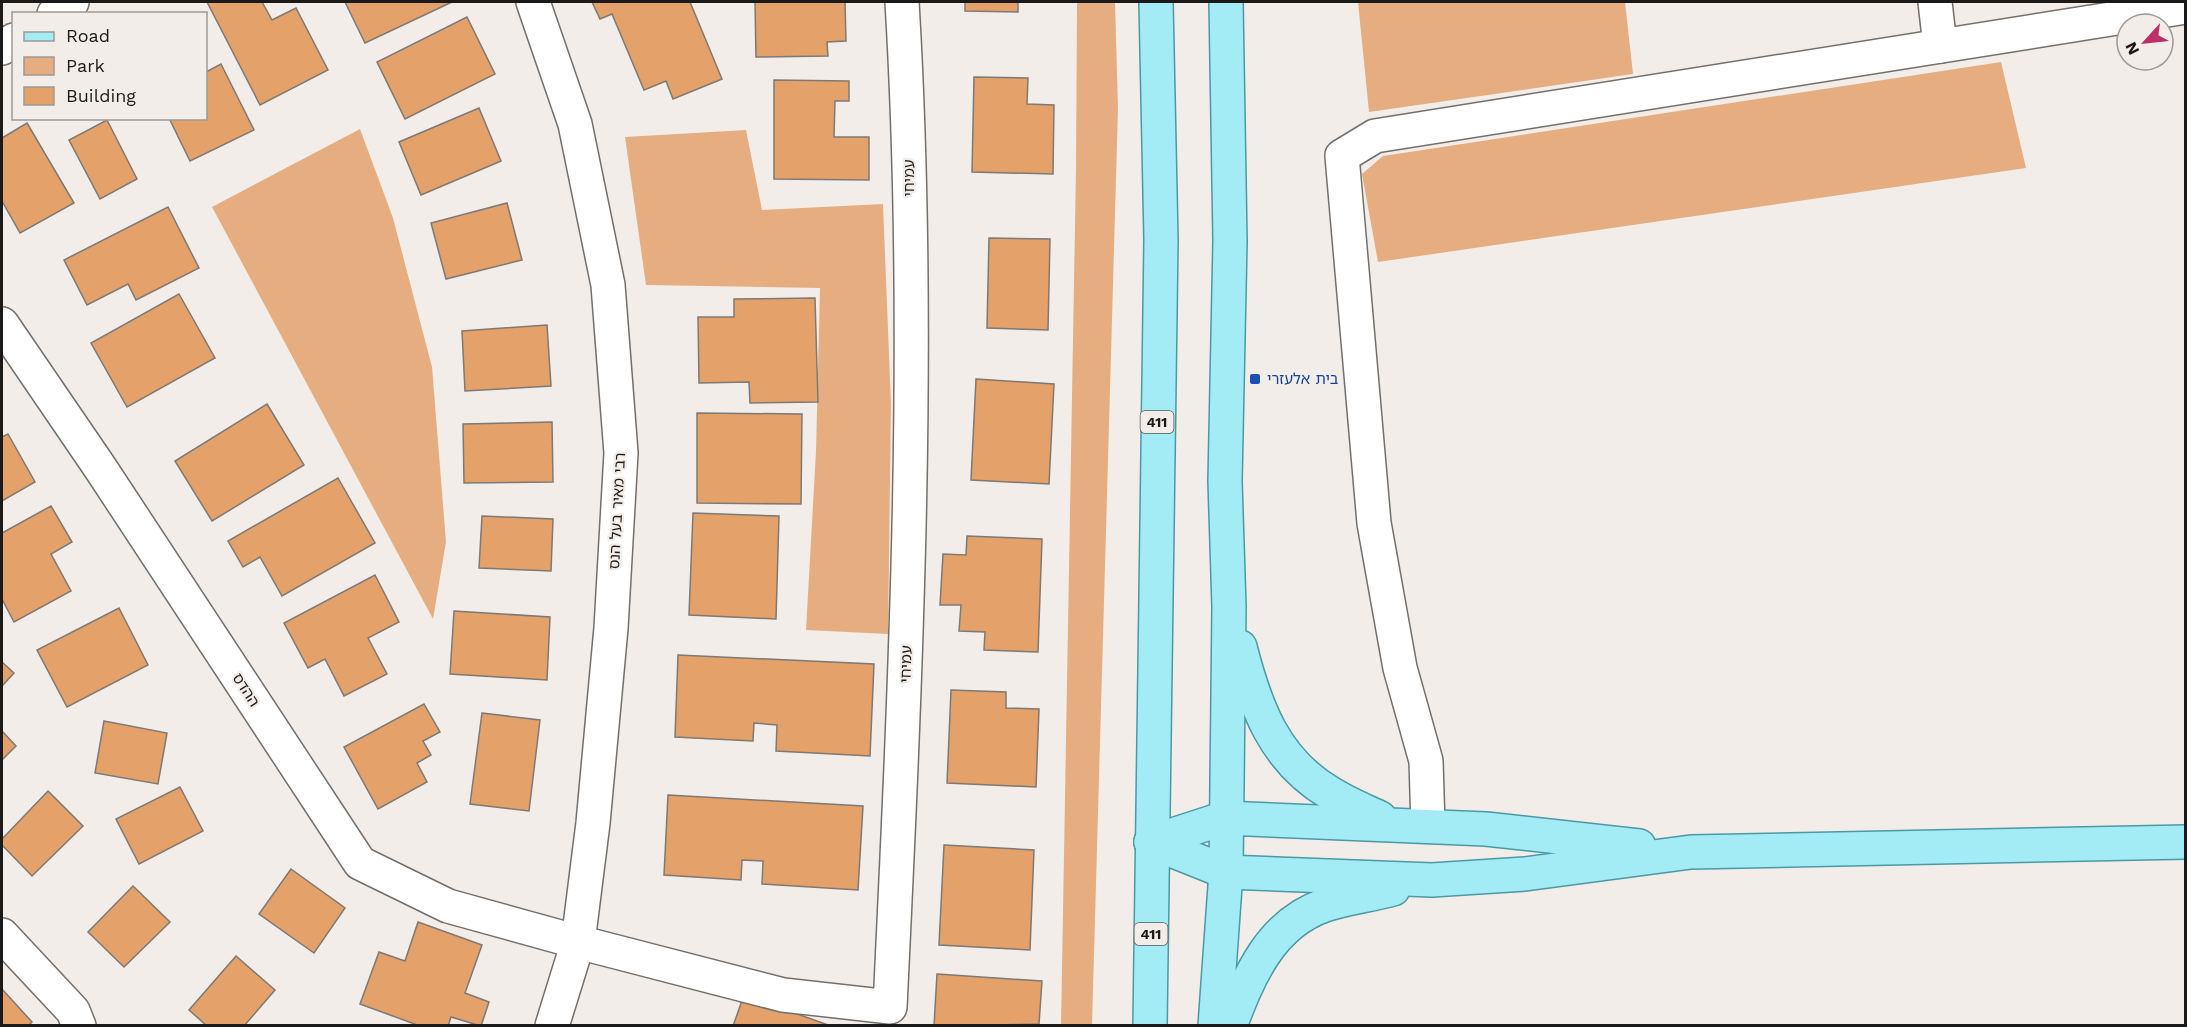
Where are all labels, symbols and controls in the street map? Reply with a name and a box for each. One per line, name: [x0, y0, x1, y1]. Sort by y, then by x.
legend: [12, 12, 207, 120]
north arrow: [2115, 12, 2175, 72]
text: Road: [66, 25, 110, 46]
text: N: [2121, 39, 2143, 58]
text: Park: [66, 55, 105, 76]
text: Building: [66, 85, 136, 106]
street label: עמיחי: [900, 159, 918, 197]
place label: בית אלעזרי: [1267, 370, 1339, 388]
marker: בית אלעזרי: [1248, 372, 1262, 386]
road number: 411: [1140, 411, 1174, 433]
street label: רבי מאיר בעל הנס: [605, 452, 629, 570]
street label: עמיחי: [896, 645, 916, 683]
street label: ההדס: [229, 670, 263, 710]
road number: 411: [1134, 923, 1168, 945]

